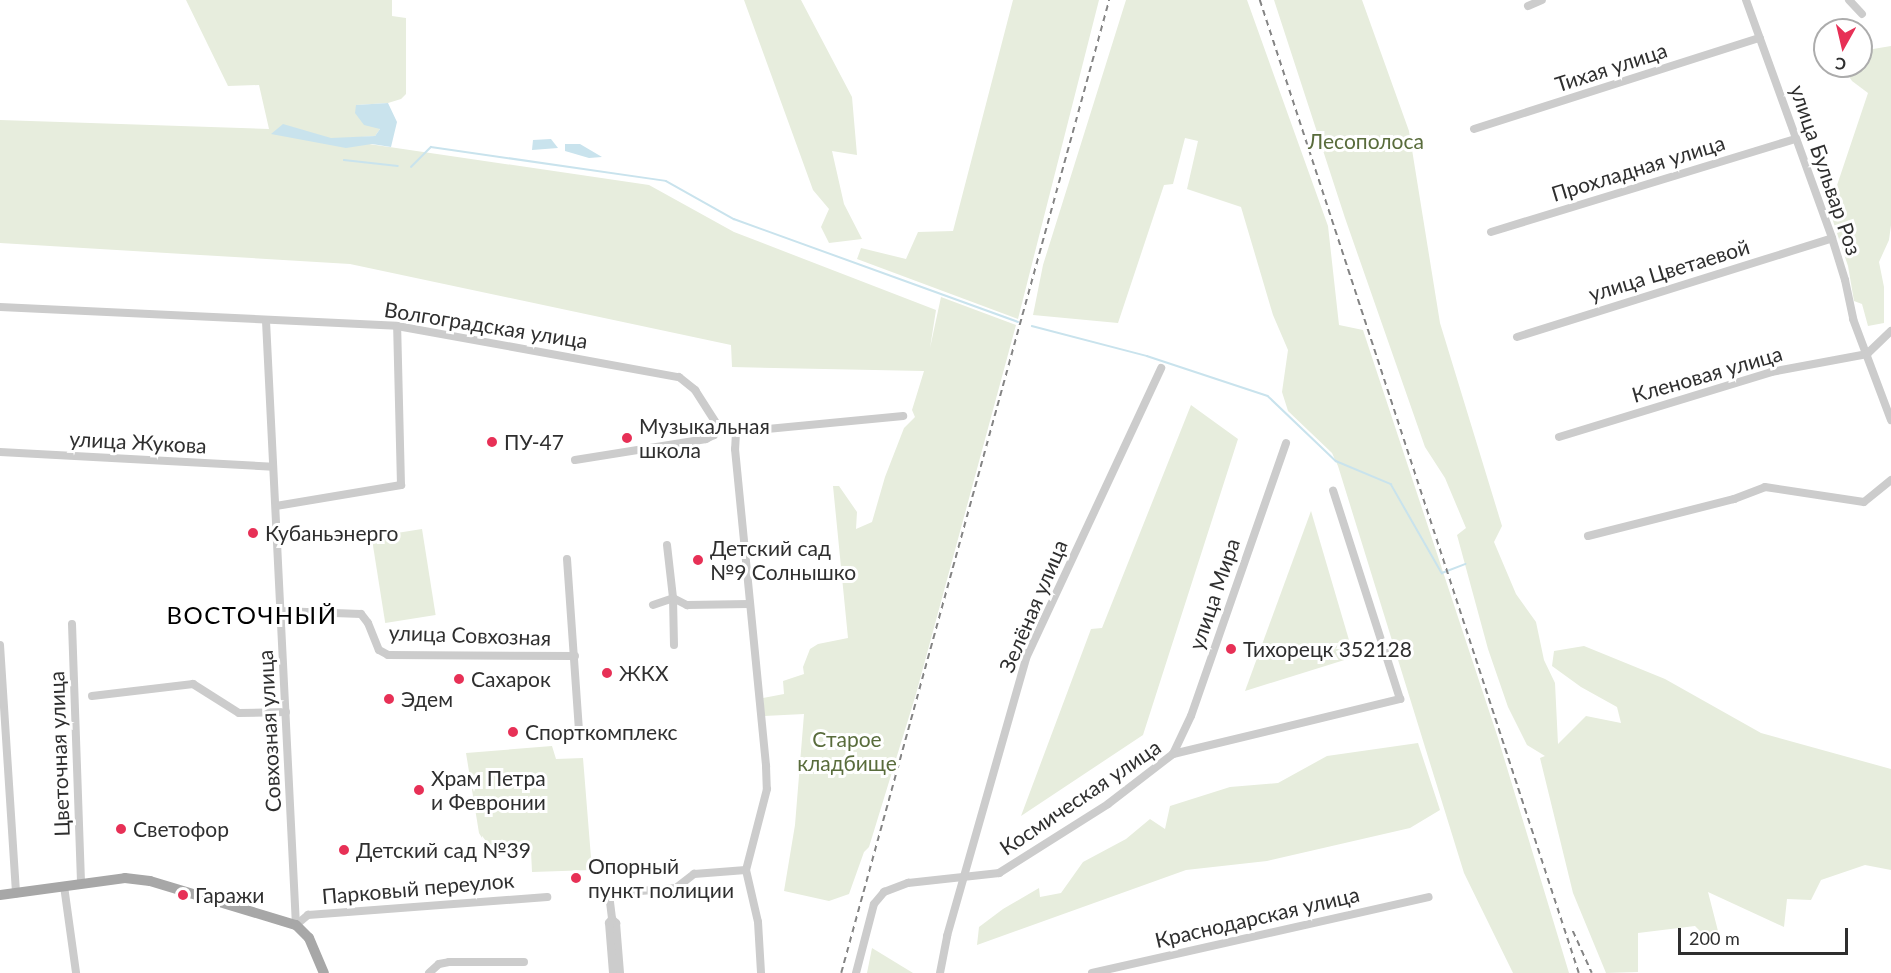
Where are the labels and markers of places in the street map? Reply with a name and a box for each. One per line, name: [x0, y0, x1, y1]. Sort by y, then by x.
place label: Музыкальная школа: [639, 413, 770, 463]
place label: ПУ-47: [504, 429, 564, 455]
marker: Музыкальная школа: [620, 431, 634, 445]
marker: ПУ-47: [485, 435, 499, 449]
place label: Кубаньэнерго: [265, 520, 398, 546]
marker: Кубаньэнерго: [246, 526, 260, 540]
place label: Детский сад №9 Солнышко: [710, 535, 856, 585]
marker: Детский сад №9 Солнышко: [691, 553, 705, 567]
place label: Тихорецк 352128: [1243, 636, 1412, 662]
marker: Тихорецк 352128: [1224, 642, 1238, 656]
place label: ЖКХ: [619, 660, 669, 686]
place label: Сахарок: [471, 666, 551, 692]
marker: ЖКХ: [600, 666, 614, 680]
marker: Сахарок: [452, 672, 466, 686]
place label: Эдем: [401, 686, 453, 712]
marker: Эдем: [382, 692, 396, 706]
place label: Спорткомплекс: [525, 719, 678, 745]
marker: Спорткомплекс: [506, 725, 520, 739]
place label: Храм Петра и Февронии: [431, 765, 546, 815]
marker: Храм Петра и Февронии: [412, 783, 426, 797]
place label: Светофор: [133, 816, 229, 842]
marker: Светофор: [114, 822, 128, 836]
place label: Детский сад №39: [356, 837, 531, 863]
marker: Детский сад №39: [337, 843, 351, 857]
place label: Опорный пункт полиции: [588, 853, 734, 903]
marker: Опорный пункт полиции: [569, 871, 583, 885]
place label: Гаражи: [195, 882, 264, 908]
marker: Гаражи: [176, 888, 190, 902]

